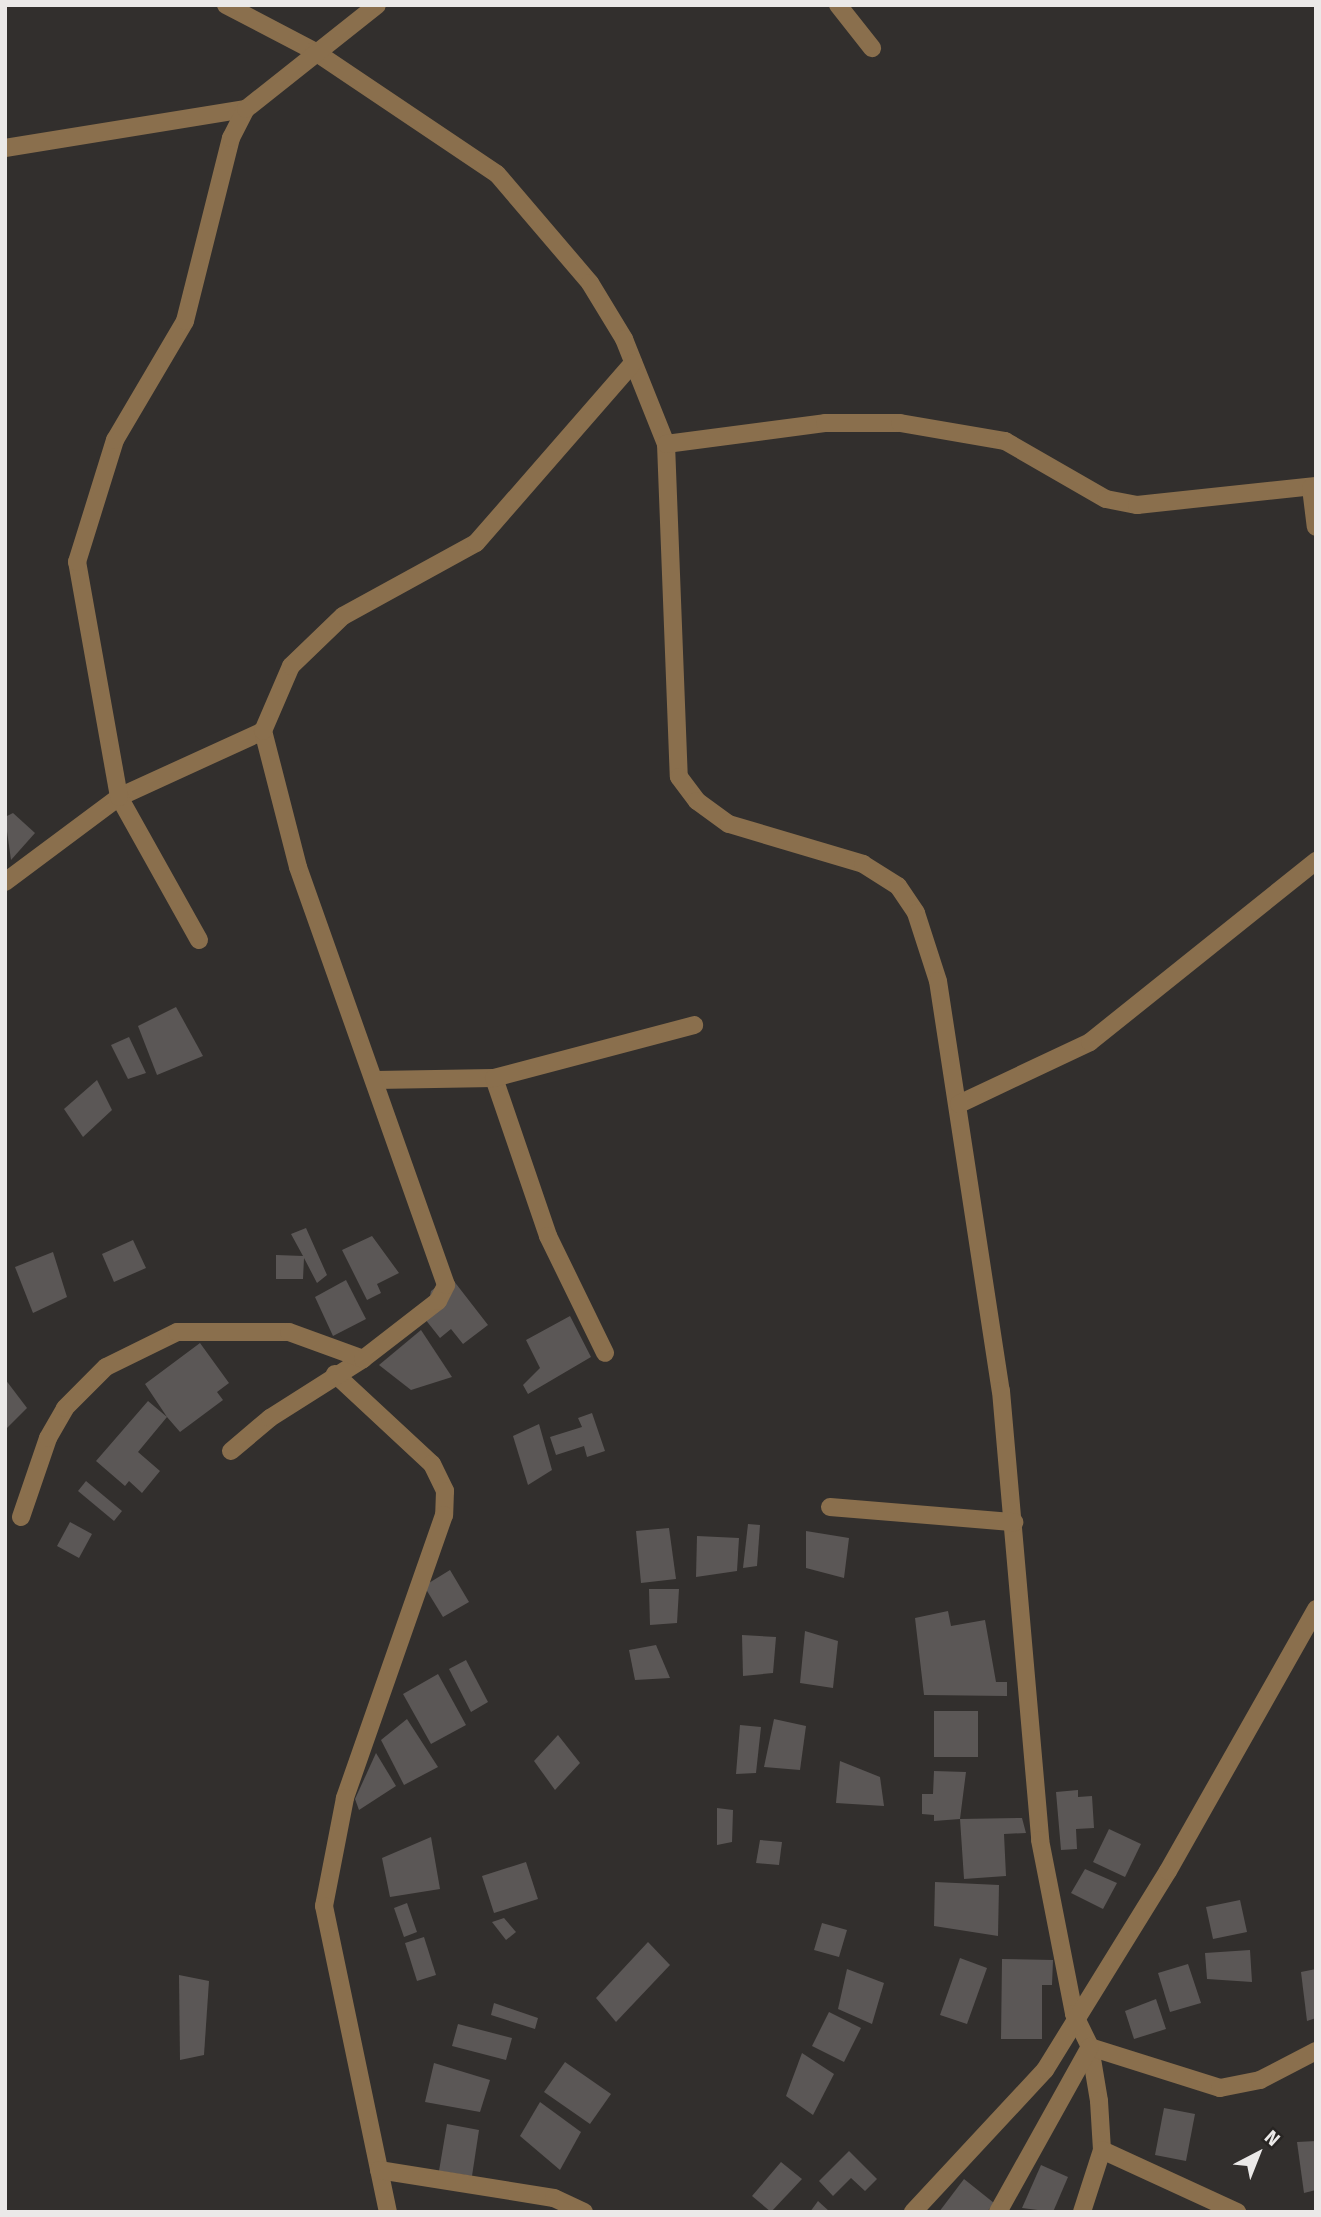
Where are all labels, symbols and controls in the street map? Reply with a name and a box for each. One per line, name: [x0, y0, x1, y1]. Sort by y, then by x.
north arrow: [1223, 2119, 1293, 2189]
text: N: [1260, 2125, 1285, 2151]

